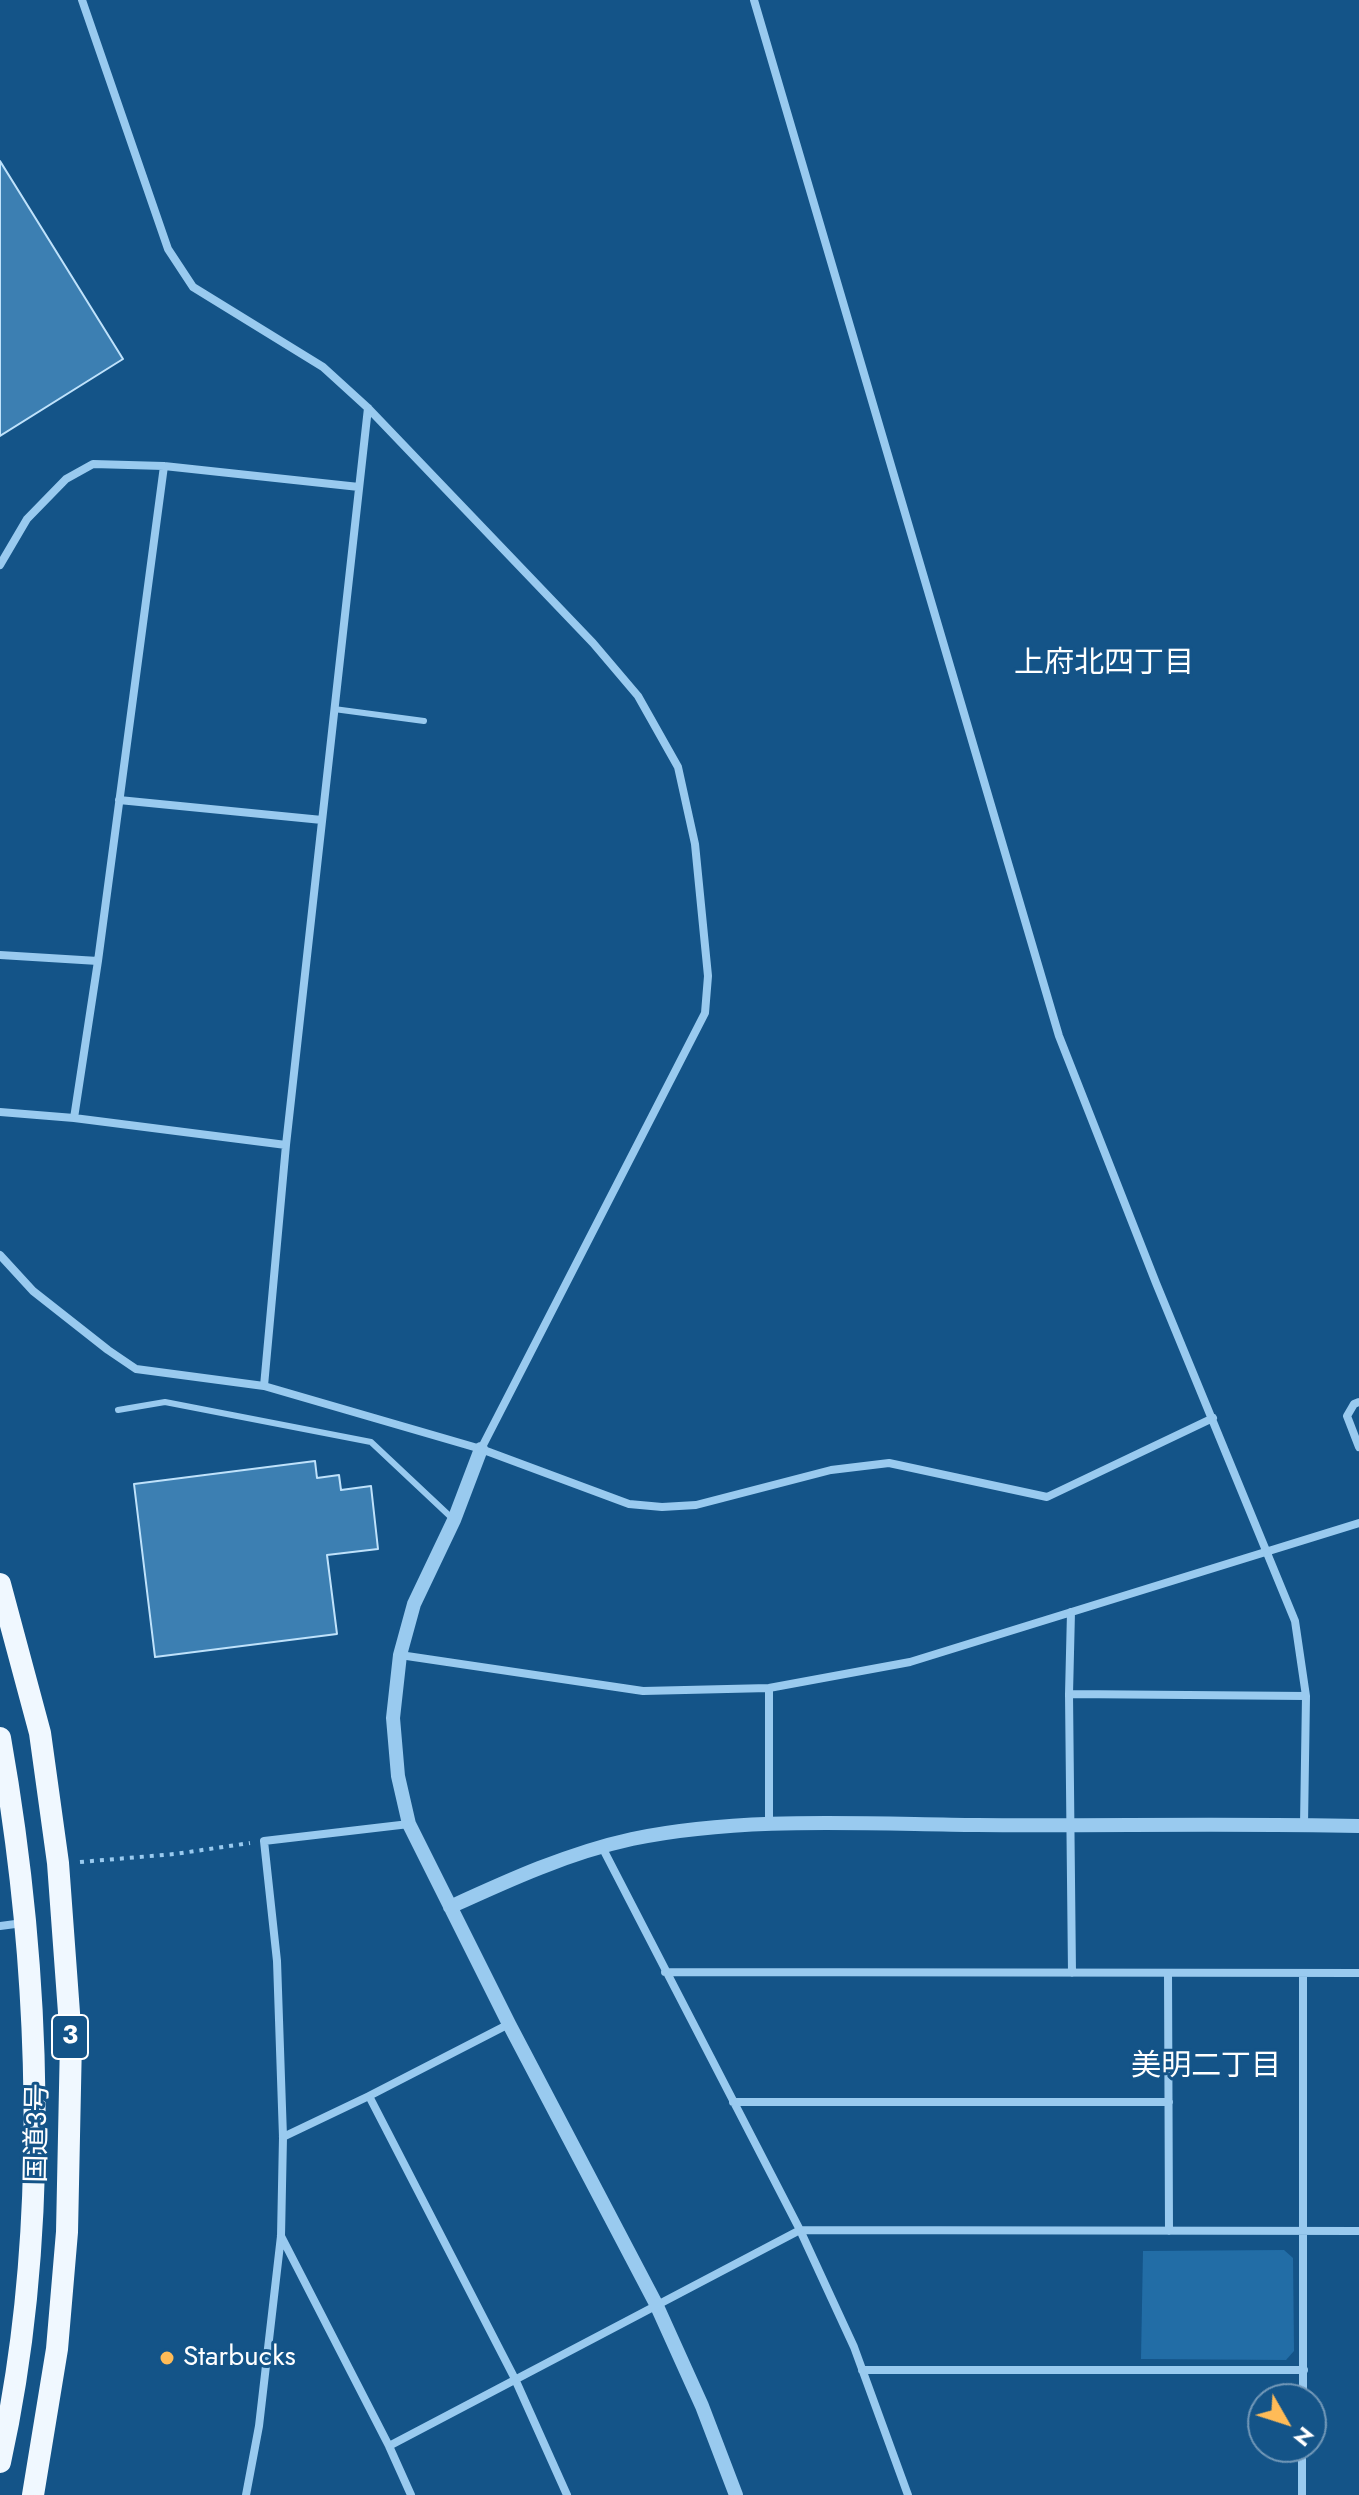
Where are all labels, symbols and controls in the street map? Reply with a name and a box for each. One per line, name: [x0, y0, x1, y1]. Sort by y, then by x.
district label: 上府北四丁目: [1014, 647, 1194, 683]
road number: 3: [52, 2015, 88, 2059]
district label: 美明二丁目: [1131, 2050, 1281, 2086]
street label: 国道3号: [21, 2083, 57, 2183]
place label: Starbucks: [183, 2341, 296, 2375]
marker: Starbucks: [158, 2349, 176, 2367]
north arrow: [1247, 2383, 1327, 2463]
text: N: [1286, 2420, 1322, 2454]

